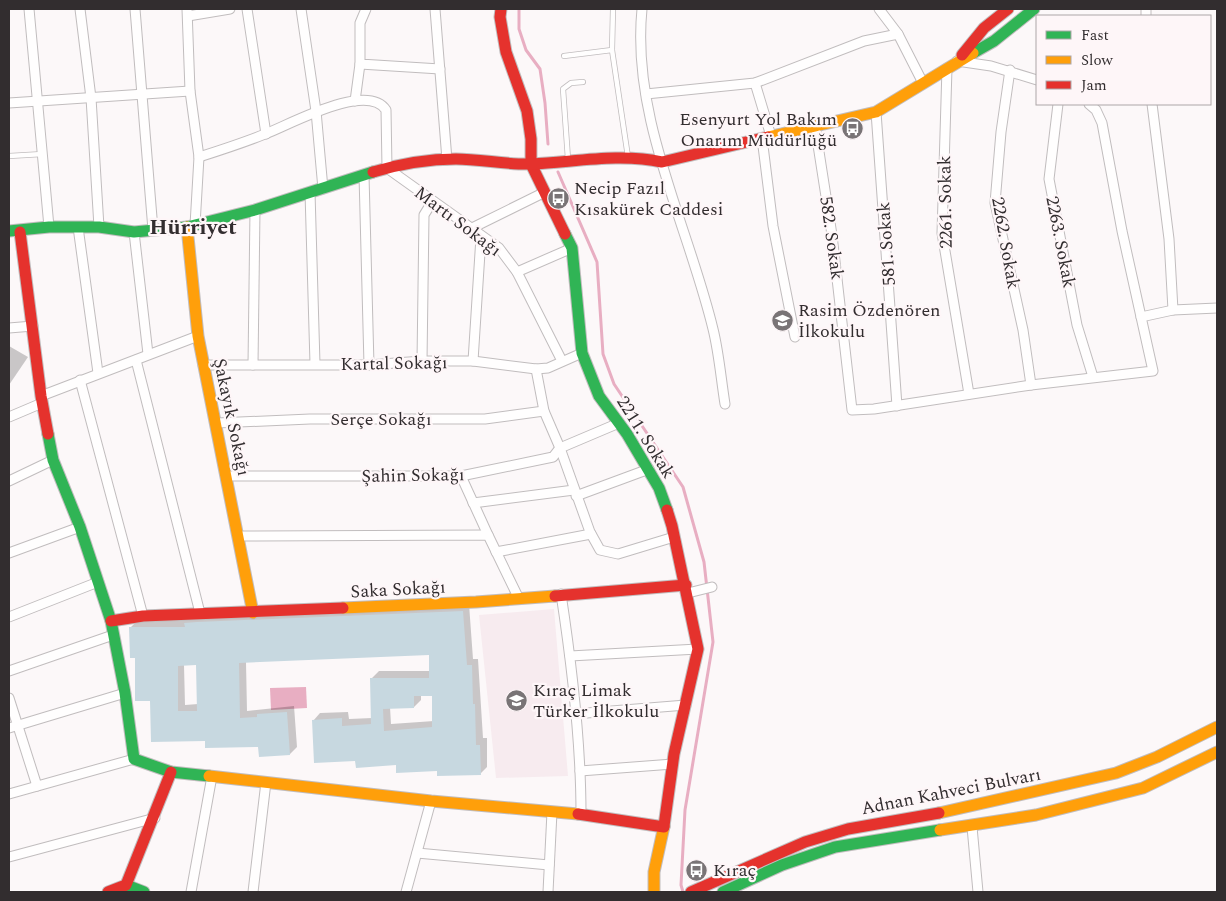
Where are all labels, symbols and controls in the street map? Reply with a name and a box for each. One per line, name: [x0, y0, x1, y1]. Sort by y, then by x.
legend: [1036, 15, 1211, 105]
text: Fast: [1081, 24, 1109, 47]
text: Slow: [1081, 49, 1113, 72]
text: Jam: [1081, 74, 1107, 97]
place label: Esenyurt Yol Bakım Onarım Müdürlüğü: [679, 106, 837, 154]
bus stop icon: Esenyurt Yol Bakım Onarım Müdürlüğü: [841, 117, 865, 141]
street label: 2261. Sokak: [931, 155, 960, 249]
place label: Necip Fazıl Kısakürek Caddesi: [574, 175, 723, 223]
street label: Martı Sokağı: [408, 180, 507, 263]
bus stop icon: Necip Fazıl Kısakürek Caddesi: [546, 186, 570, 210]
street label: 2263. Sokak: [1038, 194, 1083, 290]
street label: 582. Sokak: [812, 195, 851, 282]
street label: 2262. Sokak: [984, 195, 1027, 291]
street label: 581. Sokak: [870, 201, 903, 287]
district label: Hürriyet: [149, 211, 237, 244]
place label: Rasim Özdenören İlkokulu: [798, 297, 941, 345]
school or university icon: Rasim Özdenören İlkokulu: [770, 308, 794, 332]
street label: Kartal Sokağı: [340, 349, 448, 378]
street label: Şakayık Sokağı: [206, 356, 257, 478]
street label: 2211. Sokak: [609, 391, 682, 484]
street label: Serçe Sokağı: [330, 406, 432, 433]
street label: Şahin Sokağı: [361, 461, 465, 490]
street label: Saka Sokağı: [350, 574, 446, 605]
place label: Kıraç Limak Türker İlkokulu: [533, 677, 659, 725]
school or university icon: Kıraç Limak Türker İlkokulu: [505, 688, 529, 712]
street label: Adnan Kahveci Bulvarı: [859, 761, 1043, 822]
place label: Kıraç: [713, 857, 756, 884]
bus stop icon: Kıraç: [685, 858, 709, 882]

